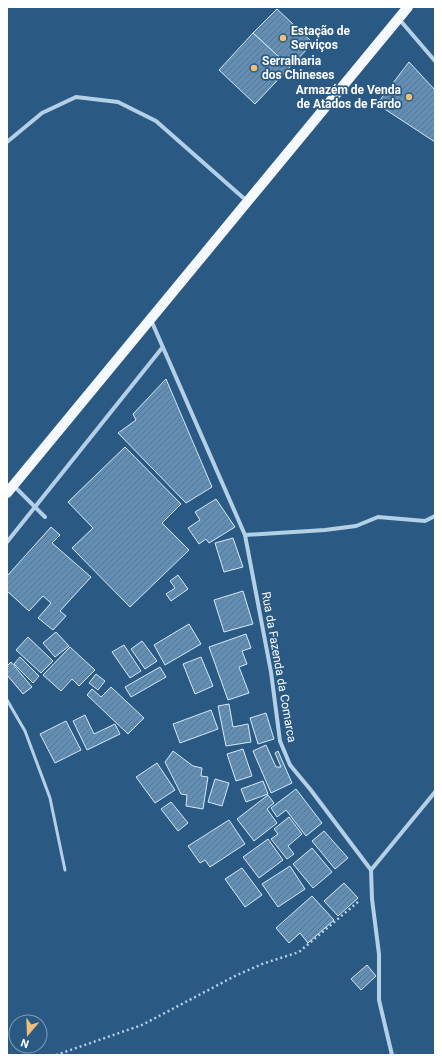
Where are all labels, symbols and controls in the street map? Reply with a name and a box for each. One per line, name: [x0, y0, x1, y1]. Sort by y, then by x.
place label: Estação de Serviços: [291, 24, 351, 52]
marker: Estação de Serviços: [278, 33, 288, 43]
place label: Serralharia dos Chineses: [262, 54, 334, 82]
marker: Serralharia dos Chineses: [249, 63, 259, 73]
place label: Armazém de Venda de Atados de Fardo: [296, 83, 402, 111]
marker: Armazém de Venda de Atados de Fardo: [404, 92, 414, 102]
street label: Rua da Fazenda da Comarca: [259, 591, 299, 743]
north arrow: [8, 1014, 48, 1054]
text: N: [19, 1035, 31, 1050]

